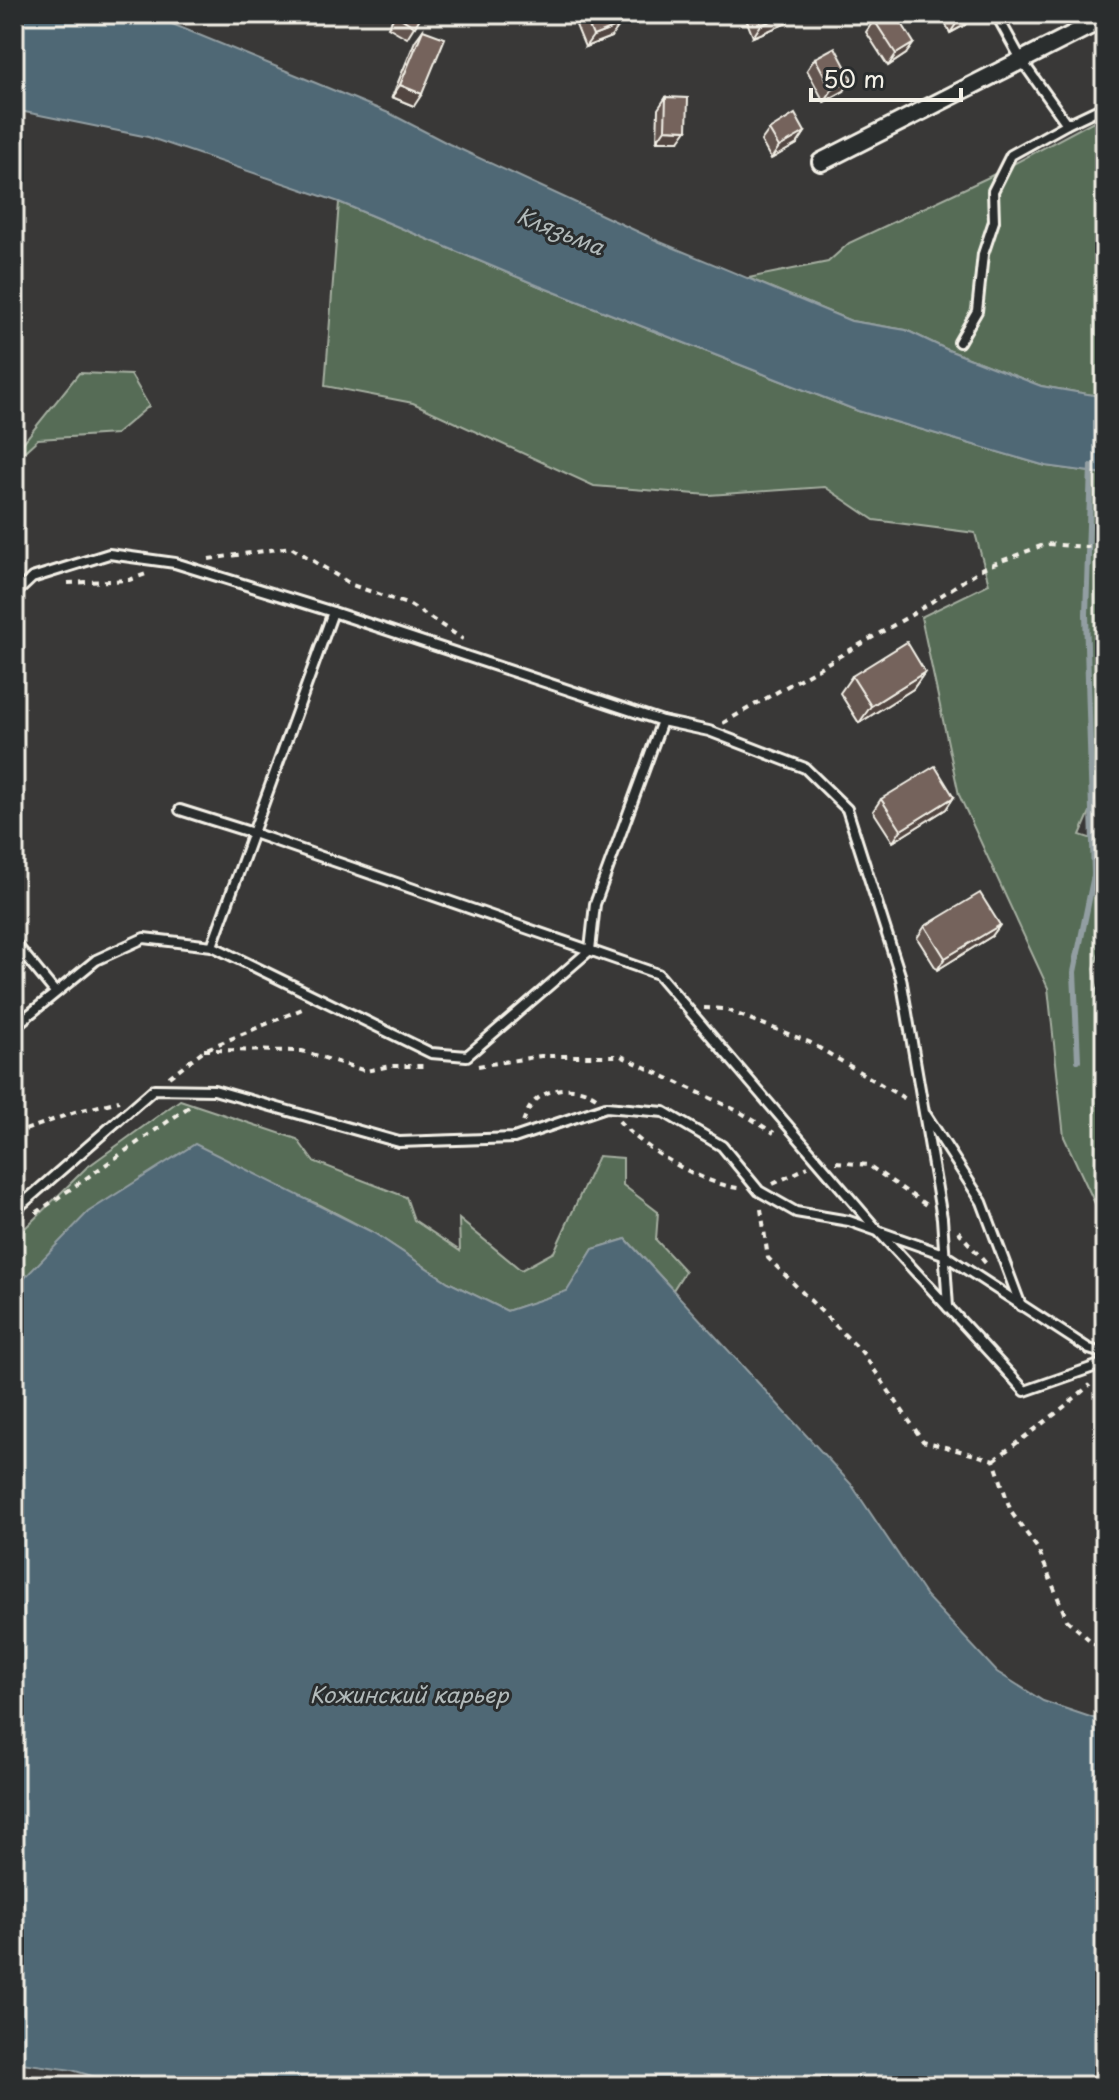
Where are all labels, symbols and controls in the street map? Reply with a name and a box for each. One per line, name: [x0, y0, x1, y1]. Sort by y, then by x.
scale bar: [811, 52, 961, 102]
text: 50 m: [823, 60, 885, 96]
water label: Клязьма: [513, 198, 610, 263]
water label: Кожинский карьер: [310, 1677, 509, 1710]

